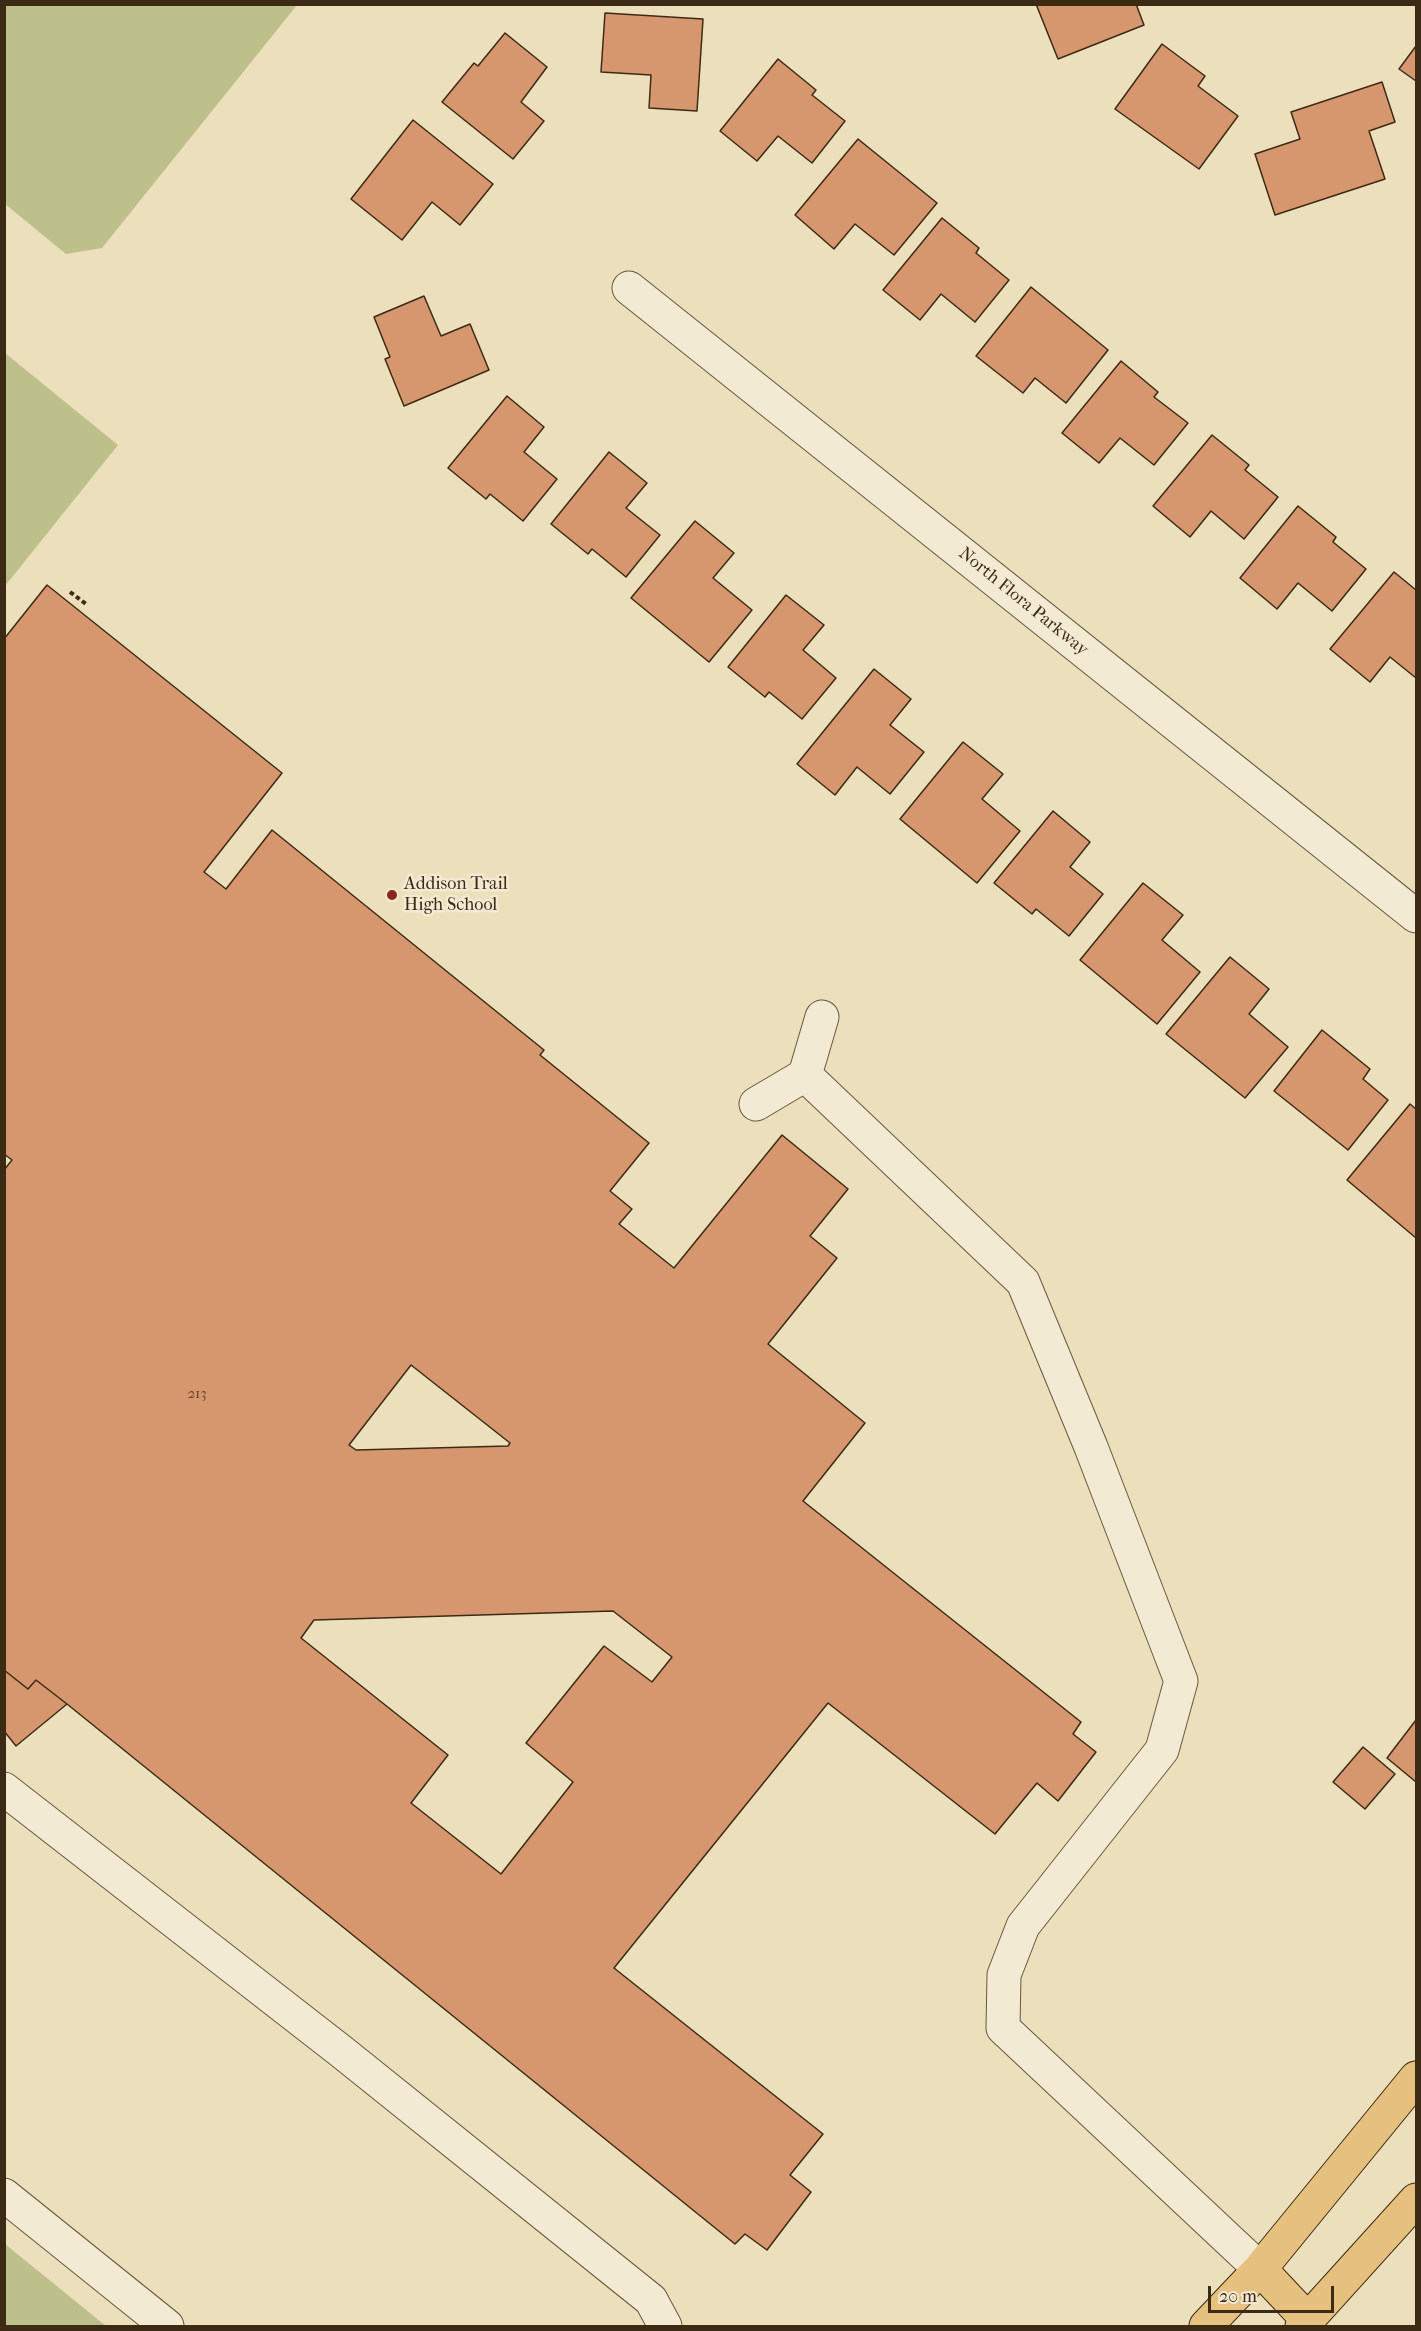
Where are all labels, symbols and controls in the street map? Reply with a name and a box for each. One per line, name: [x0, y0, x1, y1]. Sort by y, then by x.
street label: North Flora Parkway: [954, 543, 1092, 661]
place label: Addison Trail High School: [404, 874, 508, 916]
marker: Addison Trail High School: [385, 888, 399, 902]
house number: 213: [187, 1385, 207, 1403]
scale bar: [1211, 2274, 1337, 2312]
text: 20 m: [1219, 2286, 1257, 2307]

